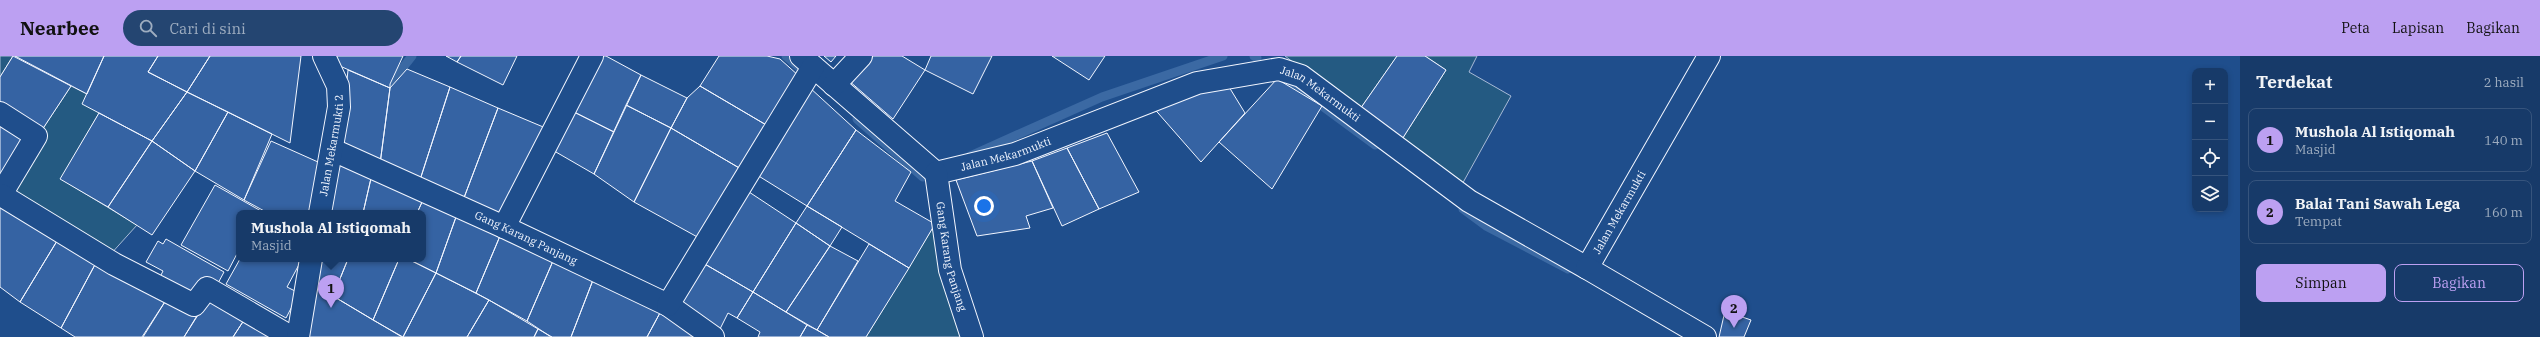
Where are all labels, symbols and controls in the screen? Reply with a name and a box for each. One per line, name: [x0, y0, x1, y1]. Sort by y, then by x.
search box: [123, 10, 403, 46]
text: Nearbee: [20, 16, 99, 40]
icon: search: [137, 17, 159, 39]
text: Cari di sini: [169, 19, 246, 38]
text: Peta: [2341, 19, 2370, 37]
text: Lapisan: [2392, 19, 2444, 37]
text: Bagikan: [2466, 19, 2520, 37]
street label: Jalan Mekarmukti: [1278, 63, 1364, 125]
map controls: [2192, 68, 2228, 212]
button: +: [2192, 68, 2228, 104]
text: Terdekat: [2256, 71, 2332, 93]
text: 2 hasil: [2484, 74, 2524, 91]
street label: Jalan Mekarmukti 2: [316, 94, 346, 197]
button: −: [2192, 104, 2228, 140]
text: Mushola Al Istiqomah: [2295, 122, 2455, 141]
text: 1: [2266, 132, 2274, 149]
text: 140 m: [2484, 132, 2523, 149]
street label: Jalan Mekarmukti: [959, 133, 1053, 174]
button: locate: [2192, 140, 2228, 176]
text: Masjid: [2295, 141, 2336, 158]
street label: Jalan Mekarmukti: [1590, 168, 1649, 256]
button: layers: [2192, 176, 2228, 212]
text: Balai Tani Sawah Lega: [2295, 194, 2460, 213]
your location: [974, 196, 994, 216]
street label: Gang Karang Panjang: [933, 201, 970, 313]
text: 2: [2266, 204, 2274, 221]
text: 160 m: [2484, 204, 2523, 221]
street label: Gang Karang Panjang: [472, 208, 580, 268]
popup: [236, 210, 426, 262]
text: Tempat: [2295, 213, 2342, 230]
text: Mushola Al Istiqomah: [251, 218, 411, 237]
text: Masjid: [251, 237, 292, 254]
button: Simpan: [2256, 264, 2386, 302]
button: Bagikan: [2394, 264, 2524, 302]
pin: 1: [318, 275, 344, 308]
pin: 2: [1721, 295, 1747, 328]

